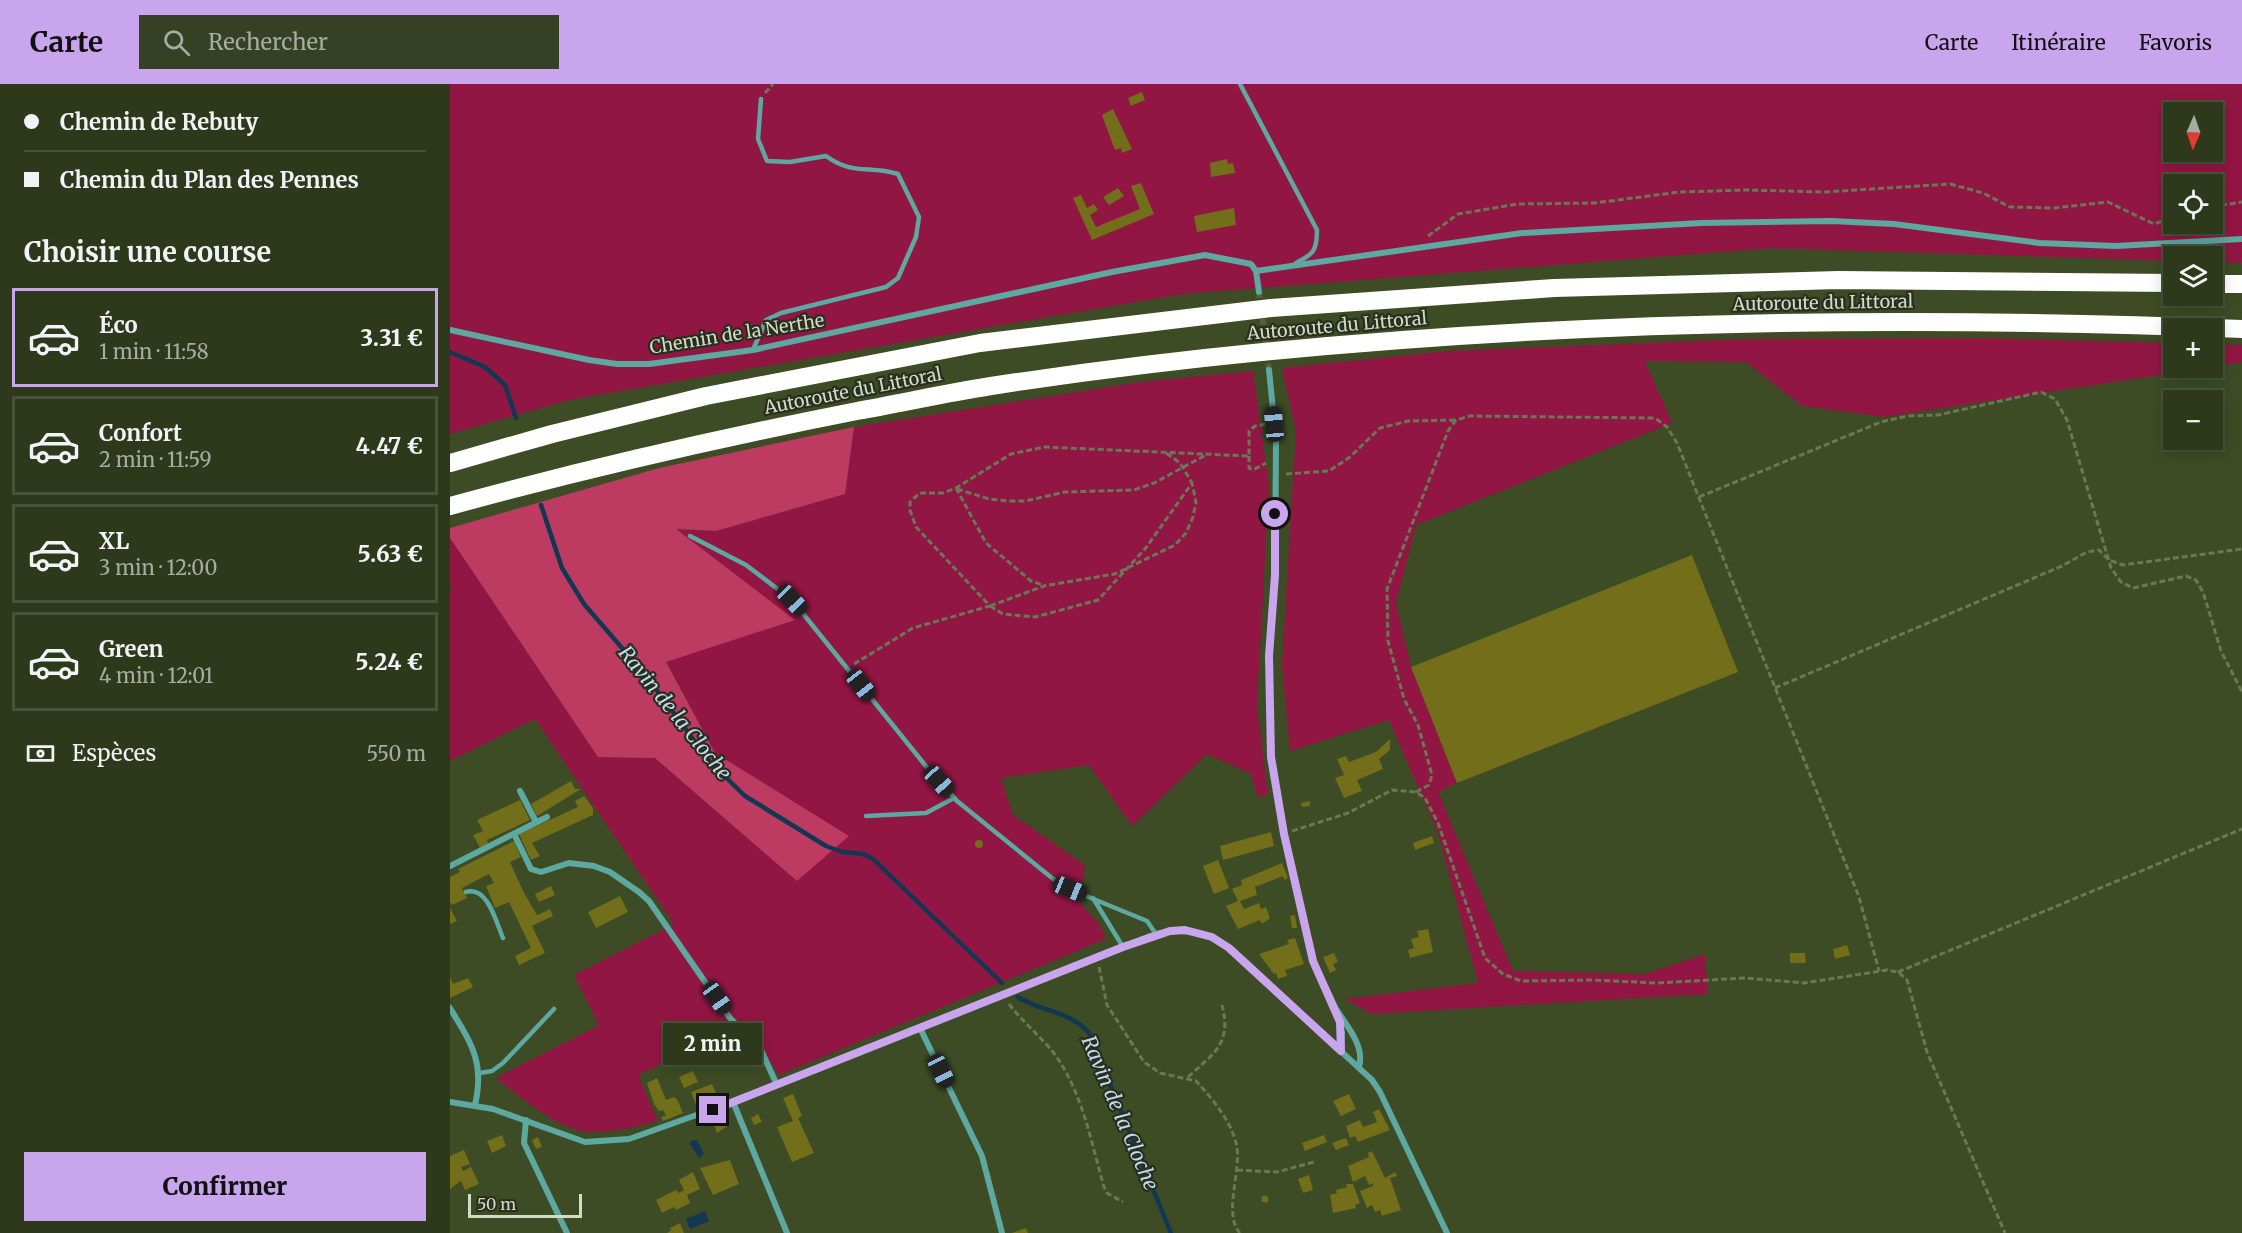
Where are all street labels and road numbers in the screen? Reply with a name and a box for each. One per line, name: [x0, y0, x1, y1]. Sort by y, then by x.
street label: Autoroute du Littoral: [1732, 289, 1914, 316]
street label: Autoroute du Littoral: [1245, 306, 1428, 345]
street label: Chemin de la Nerthe: [648, 308, 826, 359]
street label: Autoroute du Littoral: [761, 362, 944, 419]

